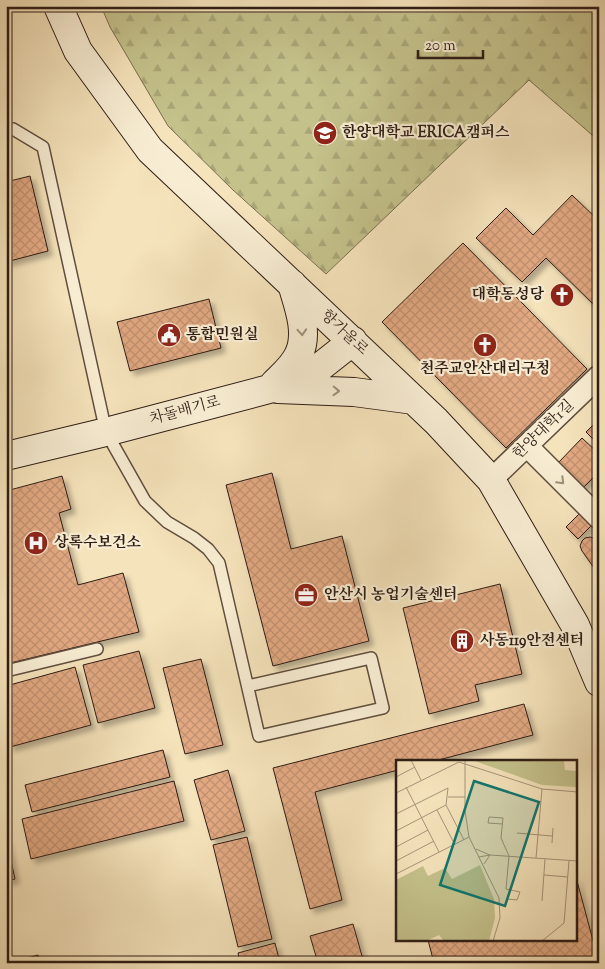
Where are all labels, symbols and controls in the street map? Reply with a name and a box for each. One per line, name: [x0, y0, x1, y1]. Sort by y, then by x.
scale bar: [418, 28, 482, 60]
text: 20 m: [425, 36, 456, 57]
school or university icon: 한양대학교 ERICA캠퍼스: [312, 120, 338, 146]
place label: 한양대학교 ERICA캠퍼스: [342, 123, 510, 144]
church icon: 대학동성당: [549, 282, 575, 308]
place label: 대학동성당: [472, 285, 545, 306]
street label: 항가울로: [316, 306, 373, 361]
public building icon: 통합민원실: [156, 322, 182, 348]
place label: 통합민원실: [186, 325, 258, 346]
one-way arrow: [296, 328, 307, 336]
church icon: 천주교안산대리구청: [472, 332, 498, 358]
place label: 천주교안산대리구청: [420, 359, 550, 380]
one-way arrow: [332, 386, 340, 397]
street label: 차돌배기로: [147, 391, 223, 431]
street label: 한양대학1길: [509, 396, 579, 464]
one-way arrow: [556, 475, 565, 484]
hospital icon: 상록수보건소: [23, 530, 49, 556]
place label: 상록수보건소: [54, 533, 141, 554]
office icon: 안산시 농업기술센터: [293, 582, 319, 608]
place label: 안산시 농업기술센터: [324, 585, 458, 606]
building icon: 사동119안전센터: [449, 628, 475, 654]
place label: 사동119안전센터: [480, 631, 584, 652]
inset map: [396, 760, 578, 942]

